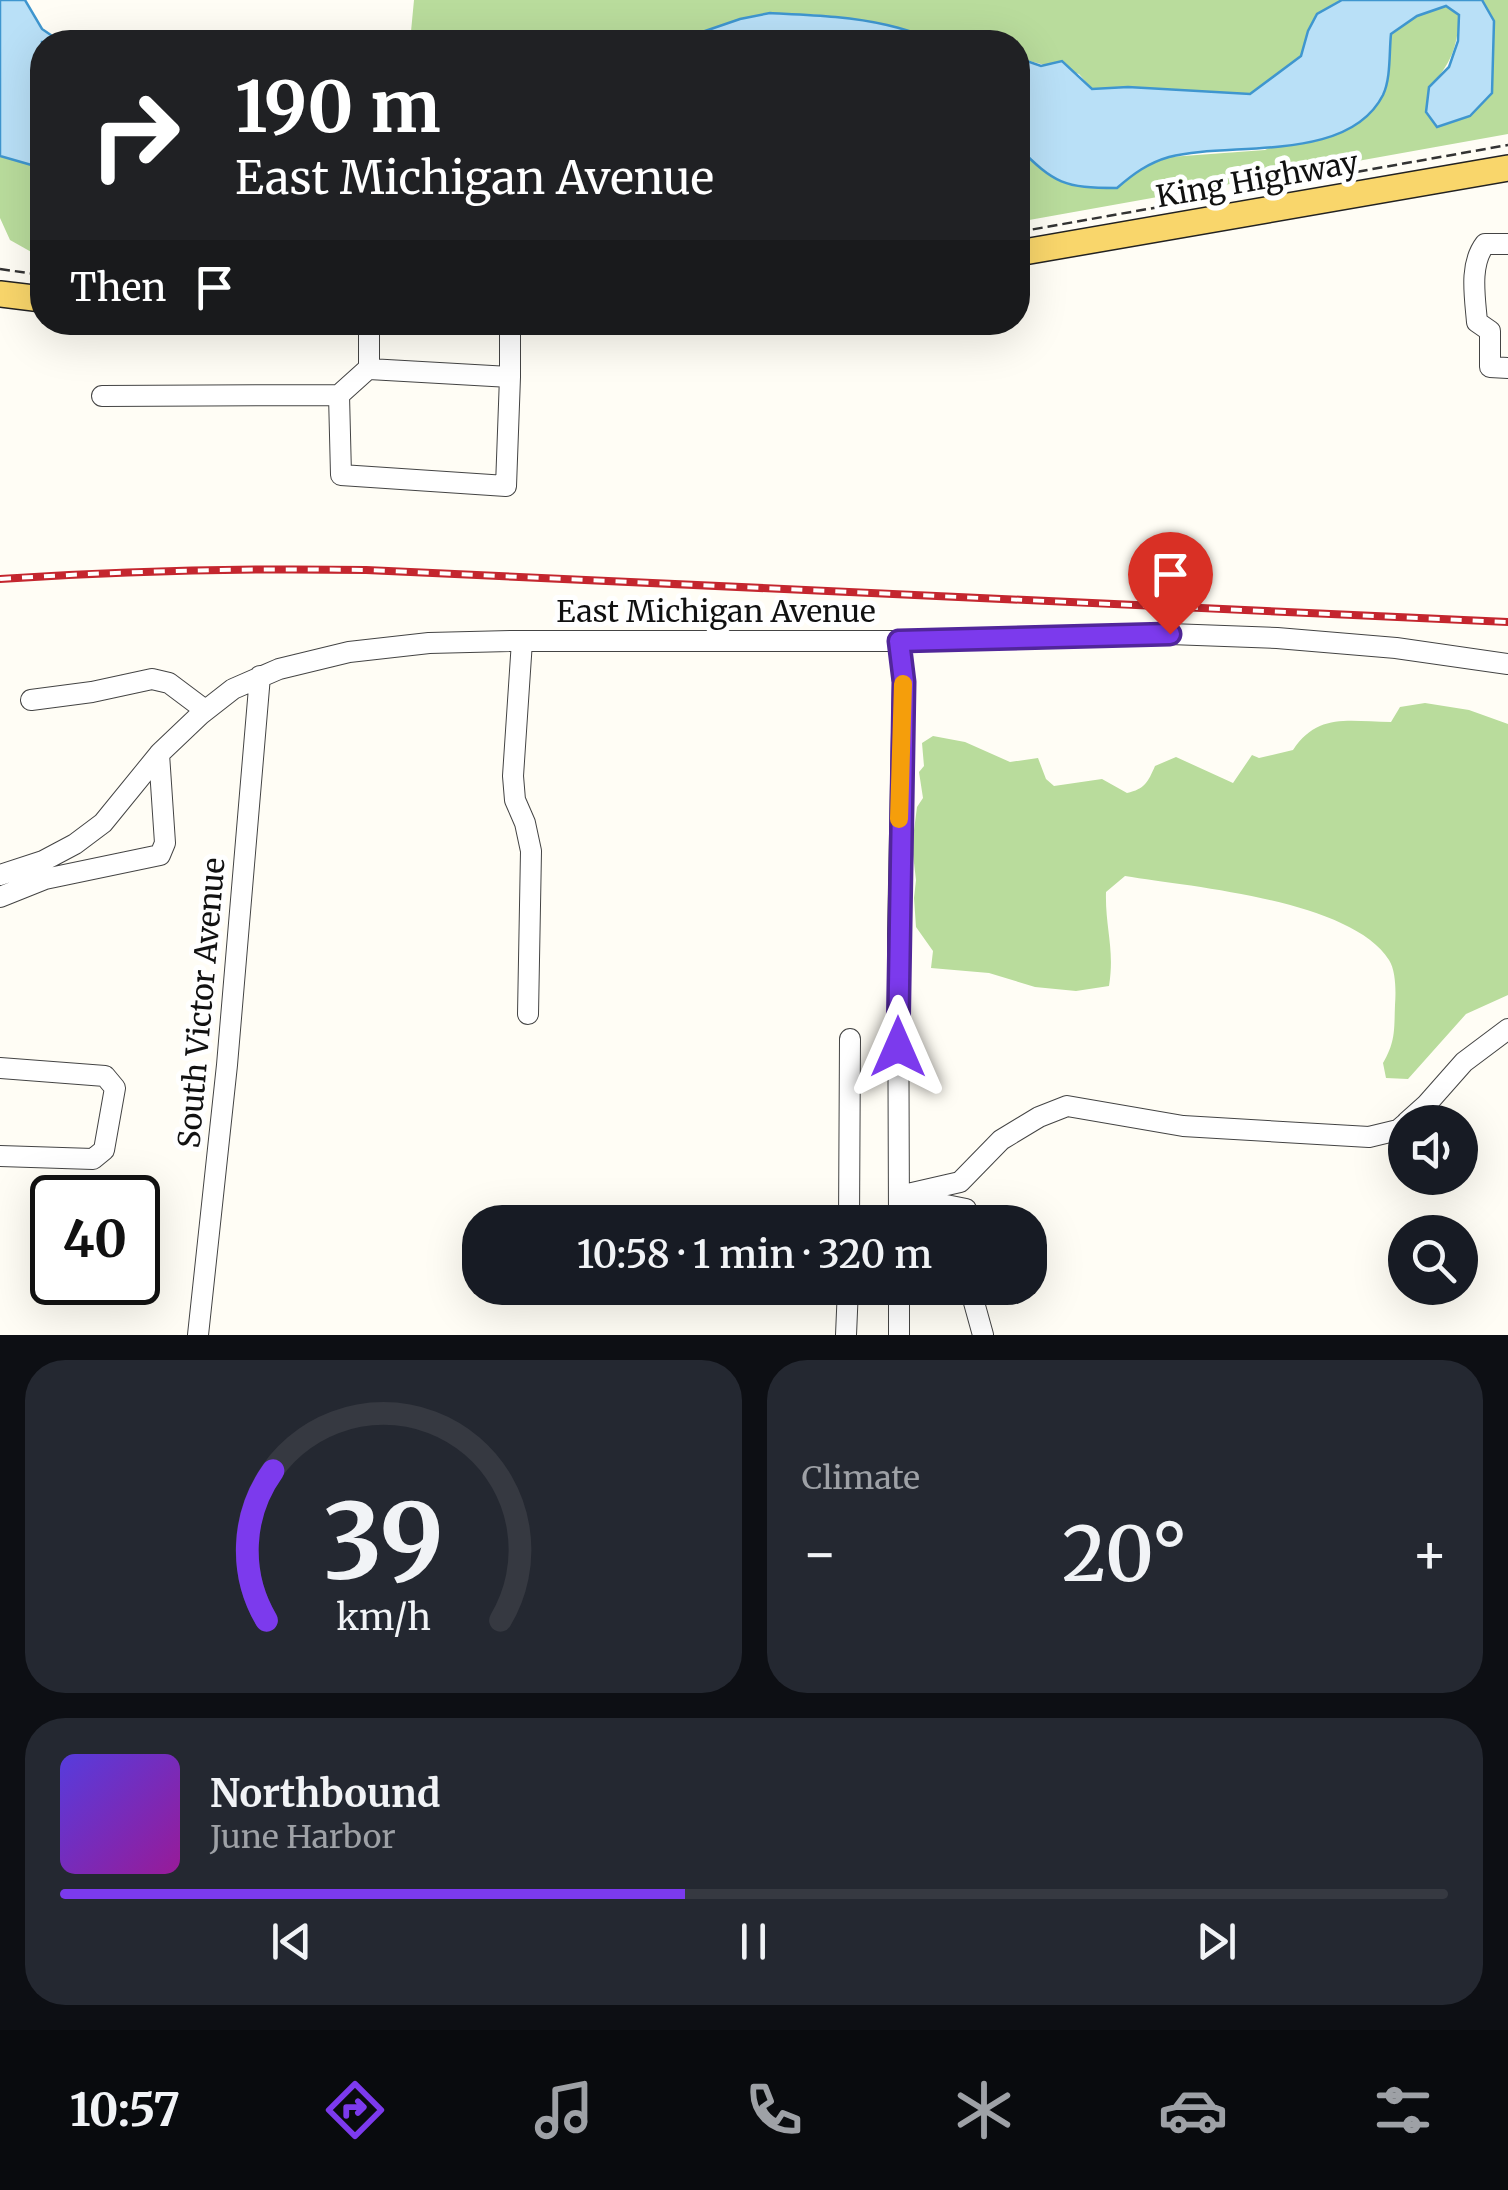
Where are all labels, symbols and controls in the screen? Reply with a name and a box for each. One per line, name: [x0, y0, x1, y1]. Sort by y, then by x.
text: 190 m: [235, 63, 441, 151]
icon: right: [70, 70, 200, 200]
street label: King Highway: [1153, 142, 1362, 215]
text: East Michigan Avenue: [235, 150, 714, 206]
icon: arrive: [187, 260, 242, 315]
text: Then: [70, 264, 167, 311]
pin: [1128, 532, 1213, 635]
icon: arrive: [1143, 547, 1198, 602]
street label: East Michigan Avenue: [556, 592, 876, 630]
street label: South Victor Avenue: [169, 856, 233, 1150]
position arrow: [846, 995, 950, 1099]
map controls: [1388, 1105, 1478, 1305]
button: sound: [1388, 1105, 1478, 1195]
speed limit sign: 40: [30, 1175, 160, 1305]
button: search: [1388, 1215, 1478, 1305]
text: 10:58 · 1 min · 320 m: [577, 1231, 932, 1278]
text: Climate: [802, 1458, 920, 1498]
text: 39: [323, 1476, 444, 1606]
text: 20°: [1062, 1507, 1187, 1601]
text: −: [802, 1519, 838, 1588]
text: +: [1411, 1519, 1448, 1588]
text: km/h: [336, 1595, 431, 1640]
text: Northbound: [210, 1770, 440, 1817]
text: June Harbor: [210, 1817, 396, 1857]
icon: previous: [264, 1914, 319, 1969]
icon: pause: [726, 1914, 781, 1969]
icon: next: [1189, 1914, 1244, 1969]
icon: directions: [320, 2075, 390, 2145]
icon: music: [529, 2075, 599, 2145]
icon: phone: [739, 2075, 809, 2145]
icon: climate: [949, 2075, 1019, 2145]
icon: car: [1158, 2075, 1228, 2145]
icon: filters: [1368, 2075, 1438, 2145]
text: 10:57: [70, 2082, 180, 2138]

